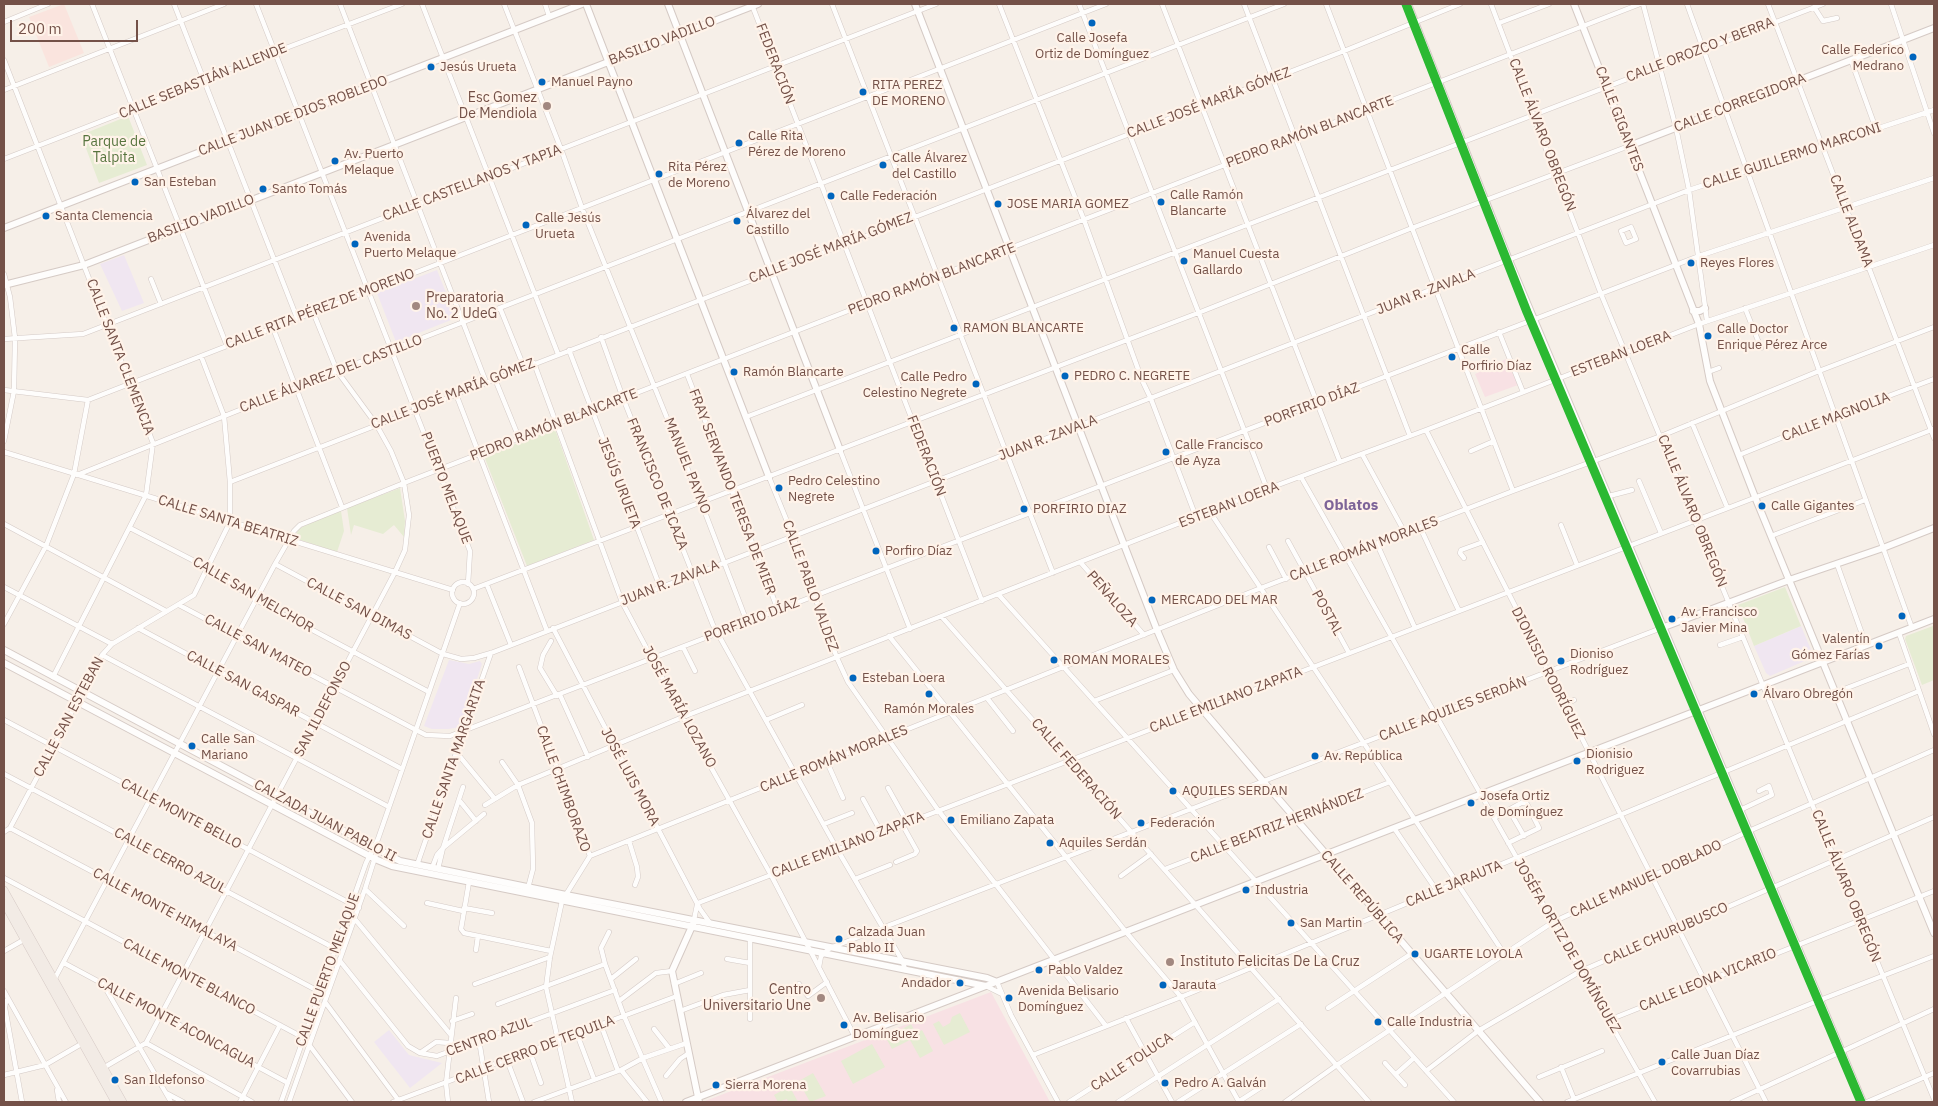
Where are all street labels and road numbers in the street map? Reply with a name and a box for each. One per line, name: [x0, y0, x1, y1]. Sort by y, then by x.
street label: BASILIO VADILLO: [606, 13, 718, 69]
street label: CALLE OROZCO Y BERRA: [1624, 14, 1776, 86]
street label: FEDERACIÓN: [752, 21, 798, 107]
street label: CALLE SEBASTIÁN ALLENDE: [117, 40, 289, 122]
street label: CALLE ÁLVARO OBREGÓN: [1505, 56, 1579, 214]
street label: CALLE JOSÉ MARÍA GÓMEZ: [1125, 64, 1293, 142]
street label: CALLE GIGANTES: [1591, 64, 1647, 174]
street label: CALLE CORREGIDORA: [1672, 70, 1808, 136]
street label: CALLE JUAN DE DIOS ROBLEDO: [196, 72, 390, 160]
street label: PEDRO RAMÓN BLANCARTE: [1224, 92, 1396, 172]
street label: CALLE GUILLERMO MARCONI: [1701, 119, 1883, 193]
street label: CALLE CASTELLANOS Y TAPIA: [380, 141, 564, 225]
street label: CALLE ALDAMA: [1826, 172, 1876, 270]
street label: BASILIO VADILLO: [145, 191, 257, 247]
street label: CALLE JOSÉ MARÍA GÓMEZ: [747, 209, 915, 287]
street label: PEDRO RAMÓN BLANCARTE: [846, 239, 1018, 319]
street label: CALLE RITA PÉREZ DE MORENO: [223, 265, 417, 353]
street label: JUAN R. ZAVALA: [1374, 265, 1478, 319]
street label: CALLE SANTA CLEMENCIA: [82, 276, 158, 438]
street label: ESTEBAN LOERA: [1568, 327, 1674, 381]
street label: CALLE ÁLVAREZ DEL CASTILLO: [237, 331, 425, 417]
street label: CALLE JOSÉ MARÍA GÓMEZ: [369, 355, 537, 433]
street label: PORFIRIO DÍAZ: [1262, 379, 1362, 431]
street label: PEDRO RAMÓN BLANCARTE: [468, 385, 640, 465]
street label: FRAY SERVANDO TERESA DE MIER: [685, 386, 779, 598]
street label: CALLE MAGNOLIA: [1780, 389, 1892, 445]
street label: JUAN R. ZAVALA: [996, 411, 1100, 465]
street label: FEDERACIÓN: [903, 413, 949, 499]
street label: FRANCISCO DE ICAZA: [623, 415, 691, 553]
street label: MANUEL PAYNO: [660, 415, 714, 517]
street label: PUERTO MELAQUE: [417, 430, 475, 546]
street label: CALLE ÁLVARO OBREGÓN: [1654, 432, 1730, 590]
street label: JESÚS URUETA: [594, 435, 644, 531]
street label: ESTEBAN LOERA: [1176, 478, 1282, 532]
street label: CALLE SANTA BEATRIZ: [156, 492, 300, 550]
street label: CALLE ROMÁN MORALES: [1287, 513, 1441, 585]
street label: CALLE PABLO VALDEZ: [778, 518, 842, 654]
street label: CALLE SAN MELCHOR: [189, 553, 317, 637]
street label: JUAN R. ZAVALA: [618, 556, 722, 610]
street label: PEÑALOZA: [1083, 567, 1141, 631]
street label: CALLE SAN DIMAS: [303, 574, 415, 644]
street label: POSTAL: [1308, 587, 1346, 639]
street label: PORFIRIO DÍAZ: [702, 594, 802, 646]
street label: DIONISIO RODRÍGUEZ: [1507, 604, 1589, 742]
street label: CALLE SAN MATEO: [202, 611, 314, 681]
street label: JOSÉ MARÍA LOZANO: [638, 643, 720, 771]
street label: CALLE SAN GASPAR: [183, 647, 303, 721]
street label: CALLE SAN ESTEBAN: [30, 654, 108, 780]
street label: SAN ILDEFONSO: [291, 658, 355, 760]
street label: CALLE EMILIANO ZAPATA: [1147, 663, 1305, 737]
street label: CALLE AQUILES SERDÁN: [1377, 673, 1529, 745]
street label: CALLE SANTA MARGARITA: [419, 677, 489, 841]
street label: CALLE FEDERACIÓN: [1027, 715, 1125, 823]
street label: CALLE ROMÁN MORALES: [758, 722, 910, 796]
street label: CALLE CHIMBORAZO: [532, 723, 594, 855]
street label: JOSÉ LUIS MORA: [597, 725, 663, 829]
street label: CALLE MONTE BELLO: [118, 775, 244, 853]
street label: CALZADA JUAN PABLO II: [251, 776, 399, 866]
street label: CALLE BEATRIZ HERNÁNDEZ: [1188, 785, 1366, 867]
street label: CALLE ÁLVARO OBREGÓN: [1808, 807, 1884, 965]
street label: CALLE EMILIANO ZAPATA: [769, 808, 927, 882]
street label: CALLE CERRO AZUL: [111, 824, 229, 898]
street label: CALLE MANUEL DOBLADO: [1568, 836, 1724, 922]
street label: CALLE REPÚBLICA: [1317, 847, 1407, 947]
street label: JOSÉFA ORTIZ DE DOMÍNGUEZ: [1510, 856, 1624, 1036]
street label: CALLE JARAUTA: [1403, 857, 1505, 911]
street label: CALLE MONTE HIMALAYA: [90, 865, 240, 955]
street label: CALLE PUERTO MELAQUE: [292, 891, 364, 1049]
street label: CALLE CHURUBUSCO: [1601, 899, 1731, 969]
street label: CALLE MONTE BLANCO: [120, 935, 258, 1019]
street label: CALLE LEONA VICARIO: [1637, 945, 1779, 1015]
street label: CALLE MONTE ACONCAGUA: [94, 974, 258, 1072]
street label: CALLE CERRO DE TEQUILA: [453, 1012, 617, 1088]
street label: CENTRO AZUL: [444, 1014, 534, 1060]
street label: CALLE TOLUCA: [1088, 1029, 1176, 1095]

